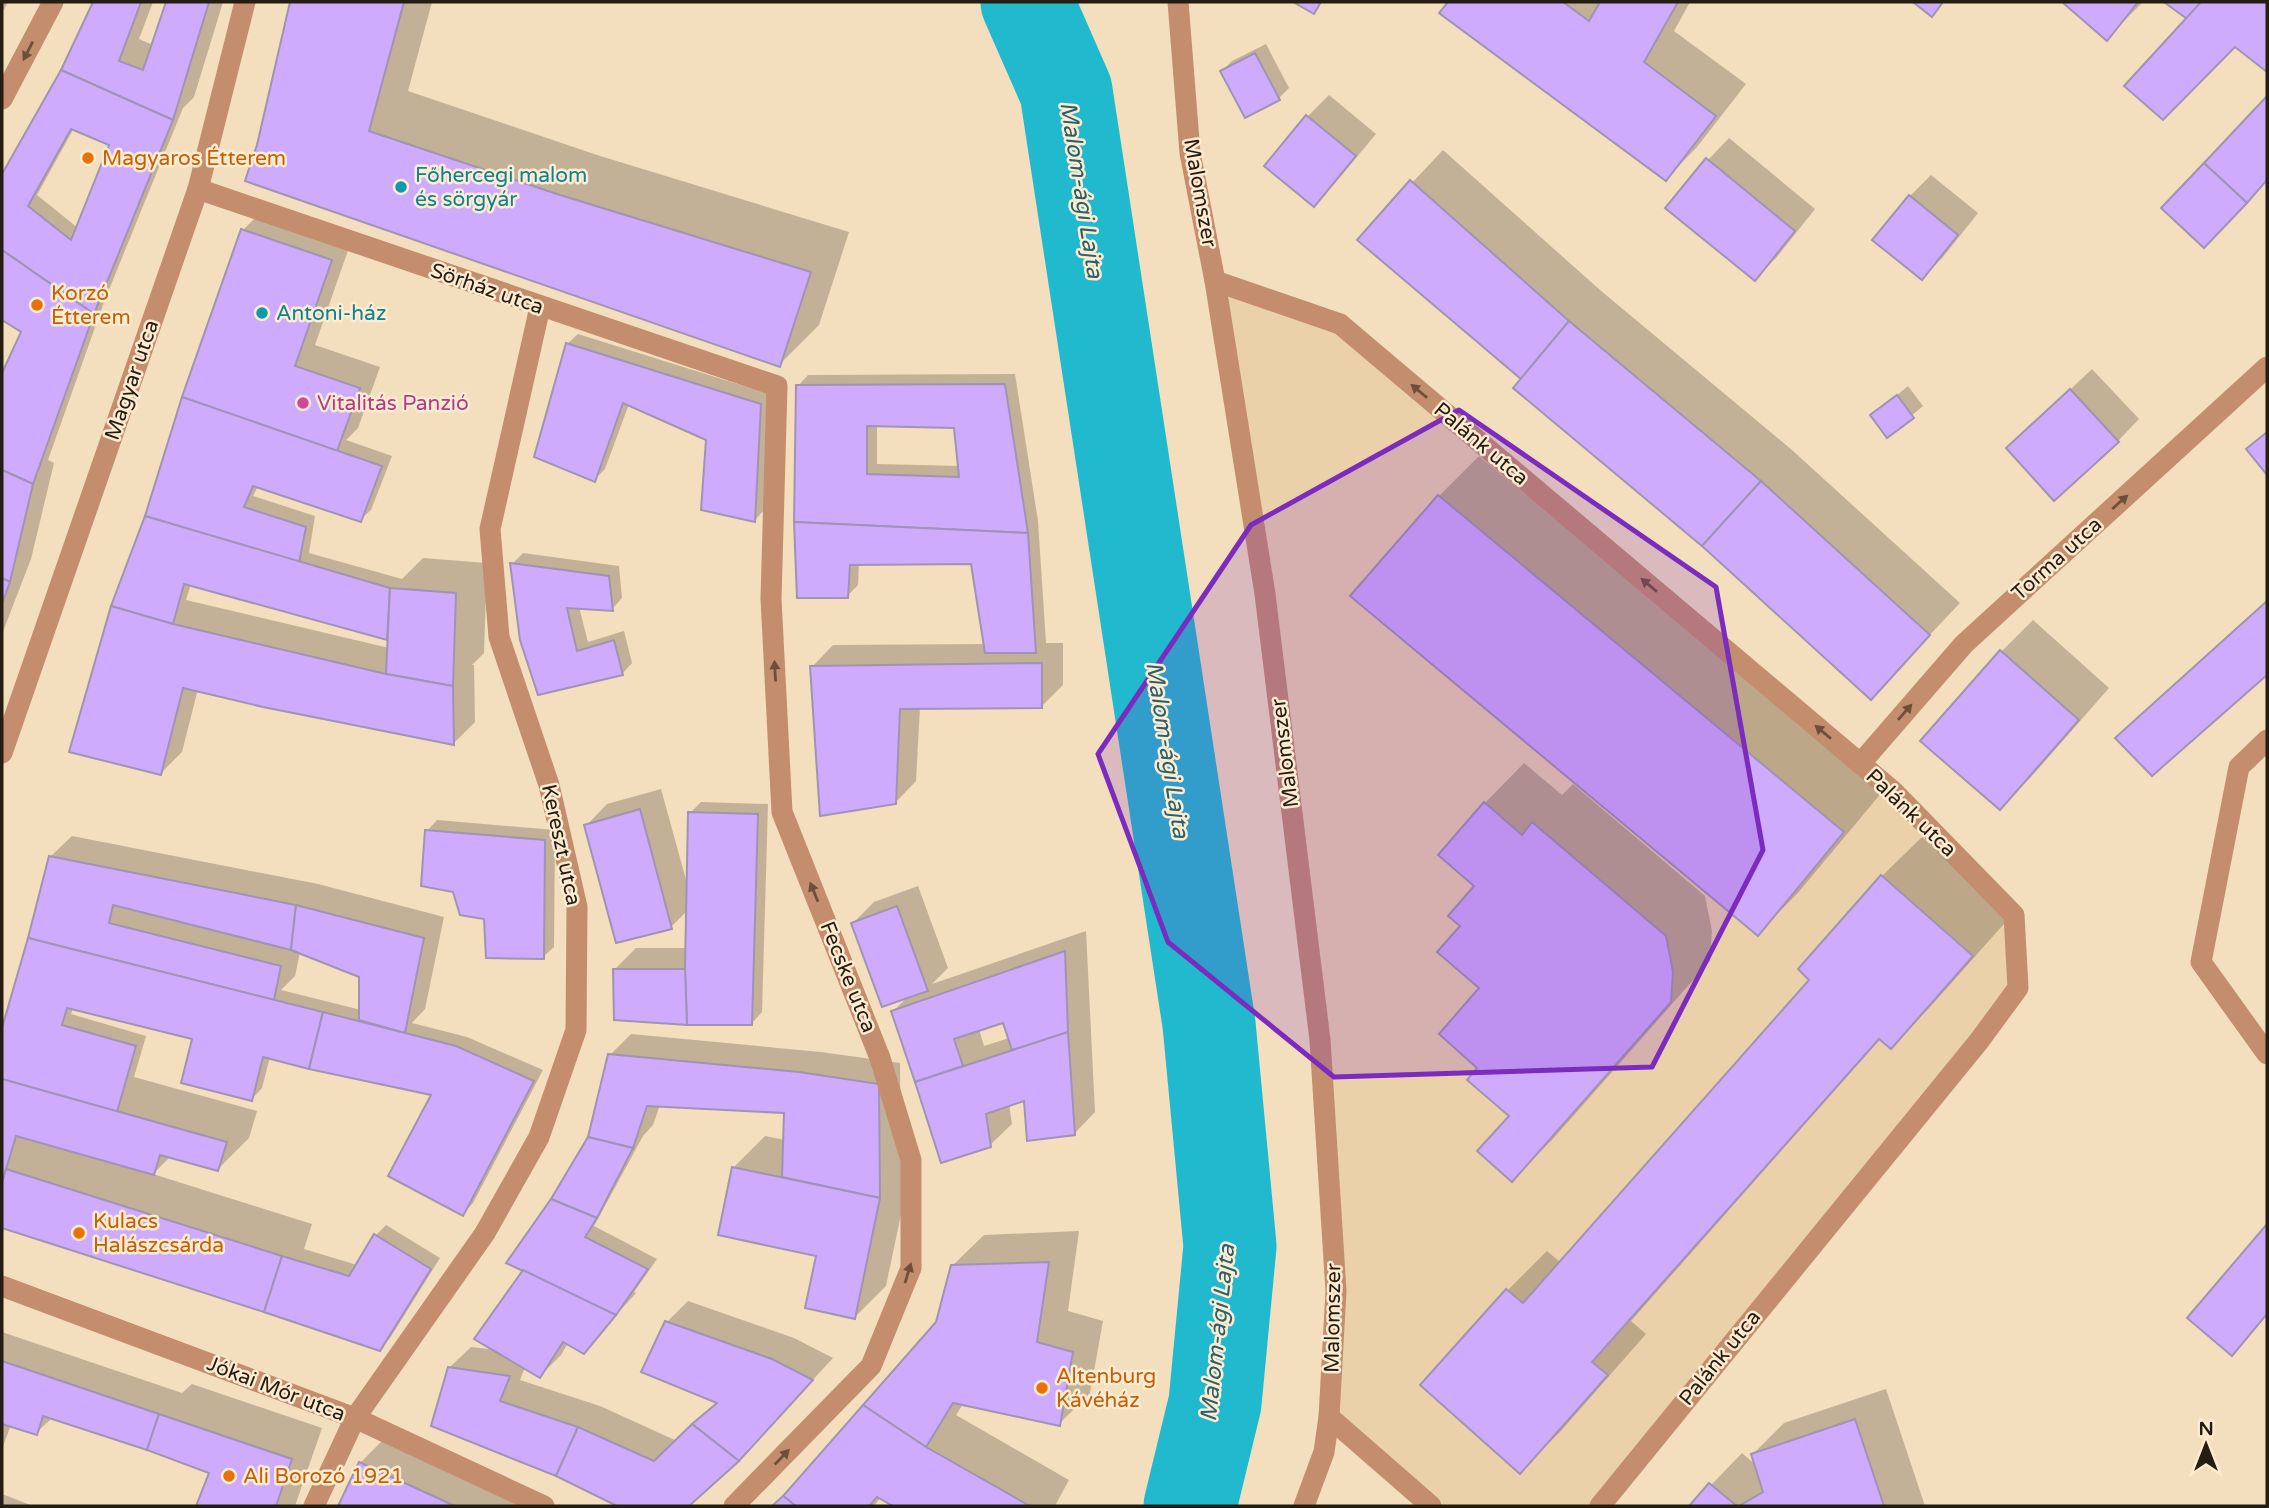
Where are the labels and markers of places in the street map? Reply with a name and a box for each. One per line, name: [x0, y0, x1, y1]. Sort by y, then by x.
place label: Magyaros Étterem: [102, 146, 286, 171]
marker: Magyaros Étterem: [80, 150, 96, 166]
place label: Főhercegi malom és sörgyár: [415, 163, 587, 212]
marker: Főhercegi malom és sörgyár: [393, 179, 409, 195]
place label: Korzó Étterem: [51, 281, 131, 330]
marker: Korzó Étterem: [29, 297, 45, 313]
place label: Antoni-ház: [276, 301, 386, 326]
marker: Antoni-ház: [254, 305, 270, 321]
place label: Vitalitás Panzió: [317, 391, 469, 416]
marker: Vitalitás Panzió: [295, 395, 311, 411]
place label: Kulacs Halászcsárda: [93, 1209, 224, 1258]
marker: Kulacs Halászcsárda: [71, 1225, 87, 1241]
place label: Altenburg Kávéház: [1056, 1364, 1156, 1413]
marker: Altenburg Kávéház: [1034, 1380, 1050, 1396]
place label: Ali Borozó 1921: [243, 1464, 404, 1489]
marker: Ali Borozó 1921: [221, 1468, 237, 1484]

